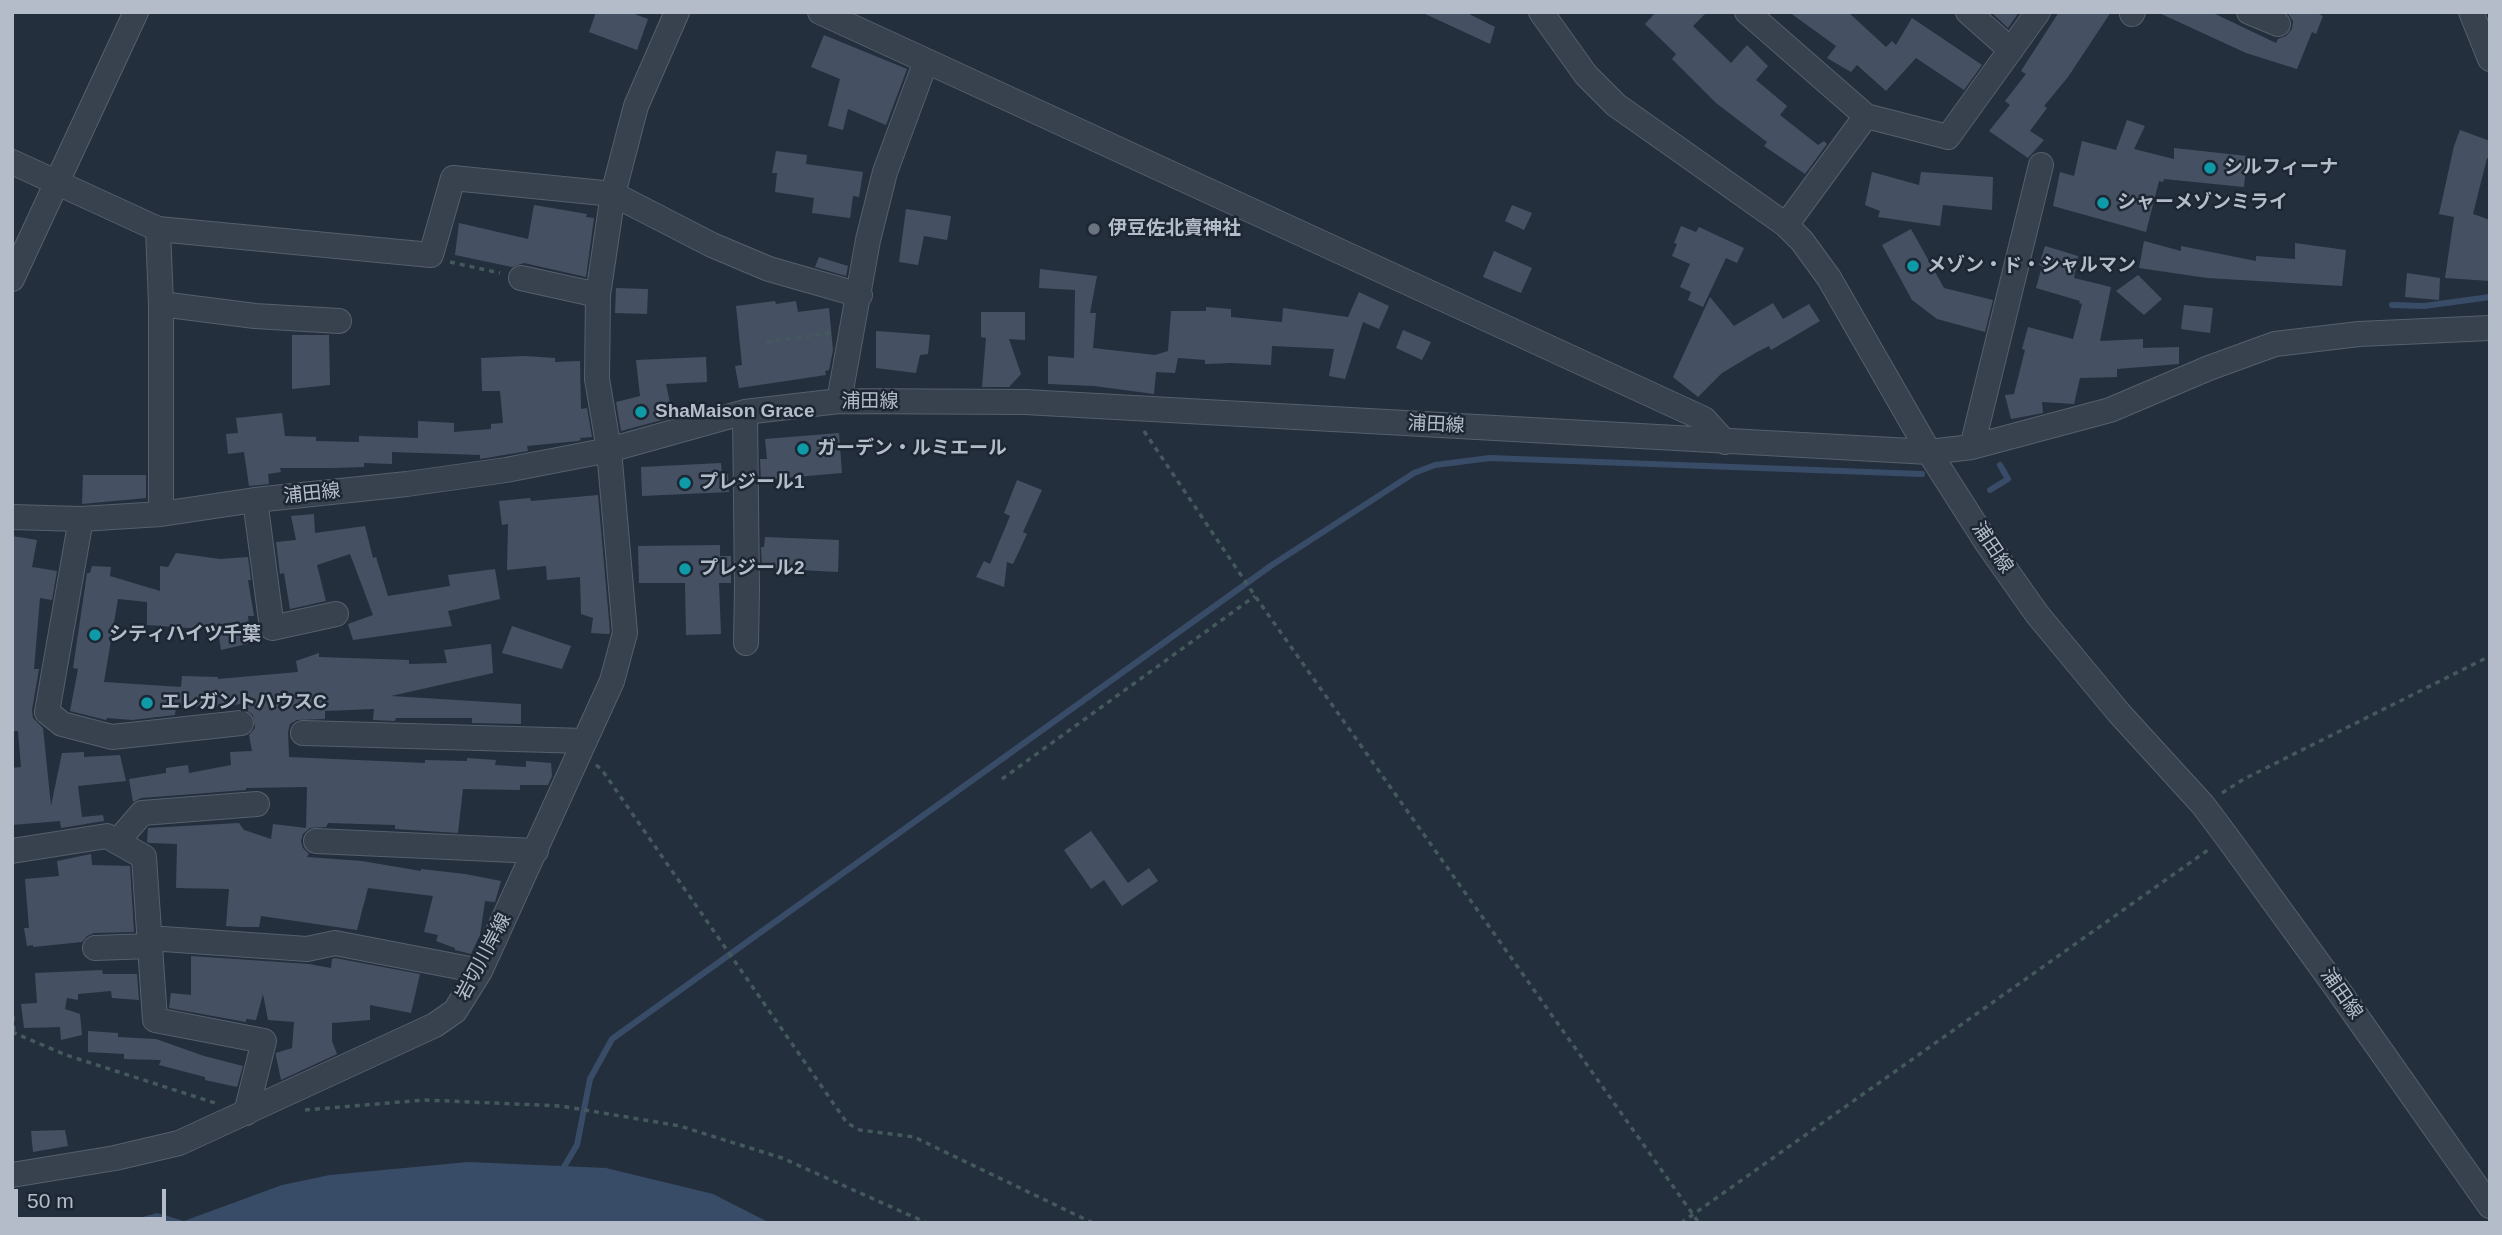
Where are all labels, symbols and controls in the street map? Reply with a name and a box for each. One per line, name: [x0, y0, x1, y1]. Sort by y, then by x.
place label: シルフィーナ: [2224, 157, 2338, 179]
marker: シルフィーナ: [2202, 160, 2218, 176]
place label: シャーメゾンミライ: [2117, 192, 2288, 214]
marker: シャーメゾンミライ: [2095, 195, 2111, 211]
place label: 伊豆佐北賣神社: [1108, 218, 1241, 240]
marker: 伊豆佐北賣神社: [1086, 221, 1102, 237]
place label: メゾン・ド・シャルマン: [1927, 255, 2136, 277]
marker: メゾン・ド・シャルマン: [1905, 258, 1921, 274]
street label: 浦田線: [842, 391, 898, 413]
place label: ShaMaison Grace: [655, 401, 814, 423]
marker: ShaMaison Grace: [633, 404, 649, 420]
street label: 浦田線: [1407, 412, 1465, 438]
place label: ガーデン・ルミエール: [817, 438, 1007, 460]
marker: ガーデン・ルミエール: [795, 441, 811, 457]
place label: プレジール1: [699, 472, 805, 494]
marker: プレジール1: [677, 475, 693, 491]
street label: 浦田線: [282, 480, 342, 508]
street label: 浦田線: [1967, 518, 2017, 578]
place label: プレジール2: [699, 558, 805, 580]
marker: プレジール2: [677, 561, 693, 577]
place label: シティハイツ千葉: [109, 624, 261, 646]
marker: シティハイツ千葉: [87, 627, 103, 643]
place label: エレガントハウスC: [161, 692, 327, 714]
marker: エレガントハウスC: [139, 695, 155, 711]
street label: 岩切川岸線: [452, 910, 516, 1004]
street label: 浦田線: [2315, 964, 2367, 1024]
scale bar: [18, 1176, 170, 1220]
text: 50 m: [27, 1189, 74, 1212]

